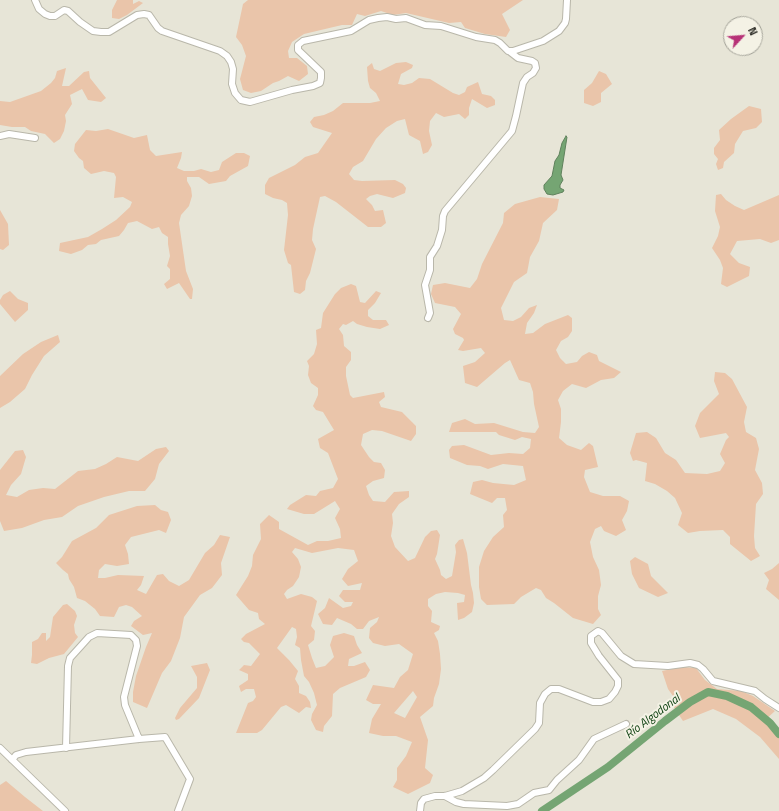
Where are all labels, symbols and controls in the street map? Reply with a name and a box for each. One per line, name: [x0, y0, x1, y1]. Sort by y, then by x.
north arrow: [723, 16, 763, 56]
text: N: [744, 24, 762, 38]
water label: Río Algodonal: [623, 692, 683, 742]

